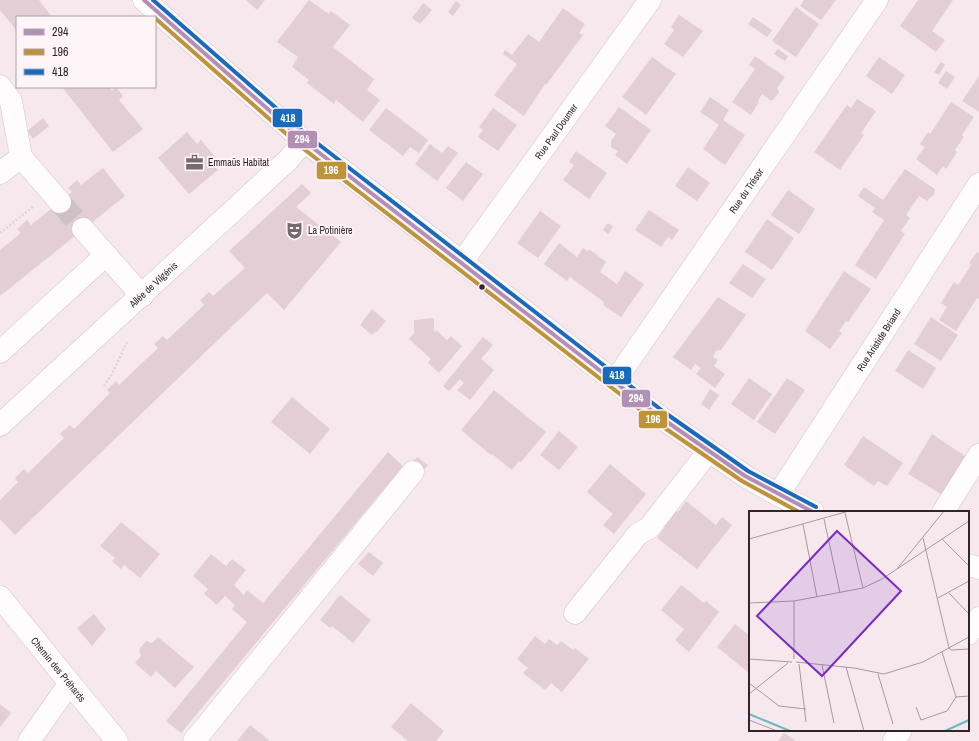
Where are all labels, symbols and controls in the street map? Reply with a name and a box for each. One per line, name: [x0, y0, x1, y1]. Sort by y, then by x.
legend: [16, 16, 156, 88]
text: 294: [52, 24, 69, 40]
text: 196: [52, 44, 68, 60]
text: 418: [52, 64, 68, 80]
street label: Rue Paul Doumer: [532, 101, 580, 161]
line badge: 418: [272, 108, 303, 128]
text: 418: [280, 111, 296, 125]
line badge: 294: [287, 130, 318, 149]
text: 294: [294, 132, 310, 146]
office icon: Emmaüs Habitat: [185, 152, 205, 172]
place label: Emmaüs Habitat: [208, 156, 270, 169]
line badge: 196: [316, 161, 347, 180]
text: 196: [323, 163, 339, 177]
street label: Rue du Trésor: [726, 165, 766, 216]
theatre icon: La Potinière: [285, 220, 305, 240]
place label: La Potinière: [308, 224, 353, 237]
street label: Allée de Vilgénis: [125, 259, 180, 310]
unlabelled marker: [477, 282, 487, 292]
street label: Rue Aristide Briand: [854, 306, 903, 373]
line badge: 418: [602, 366, 632, 385]
text: 418: [609, 368, 625, 382]
line badge: 294: [621, 389, 651, 408]
text: 294: [628, 391, 644, 405]
line badge: 196: [638, 410, 668, 429]
text: 196: [645, 412, 661, 426]
inset map: [749, 511, 969, 731]
street label: Chemin des Préhards: [28, 634, 89, 704]

